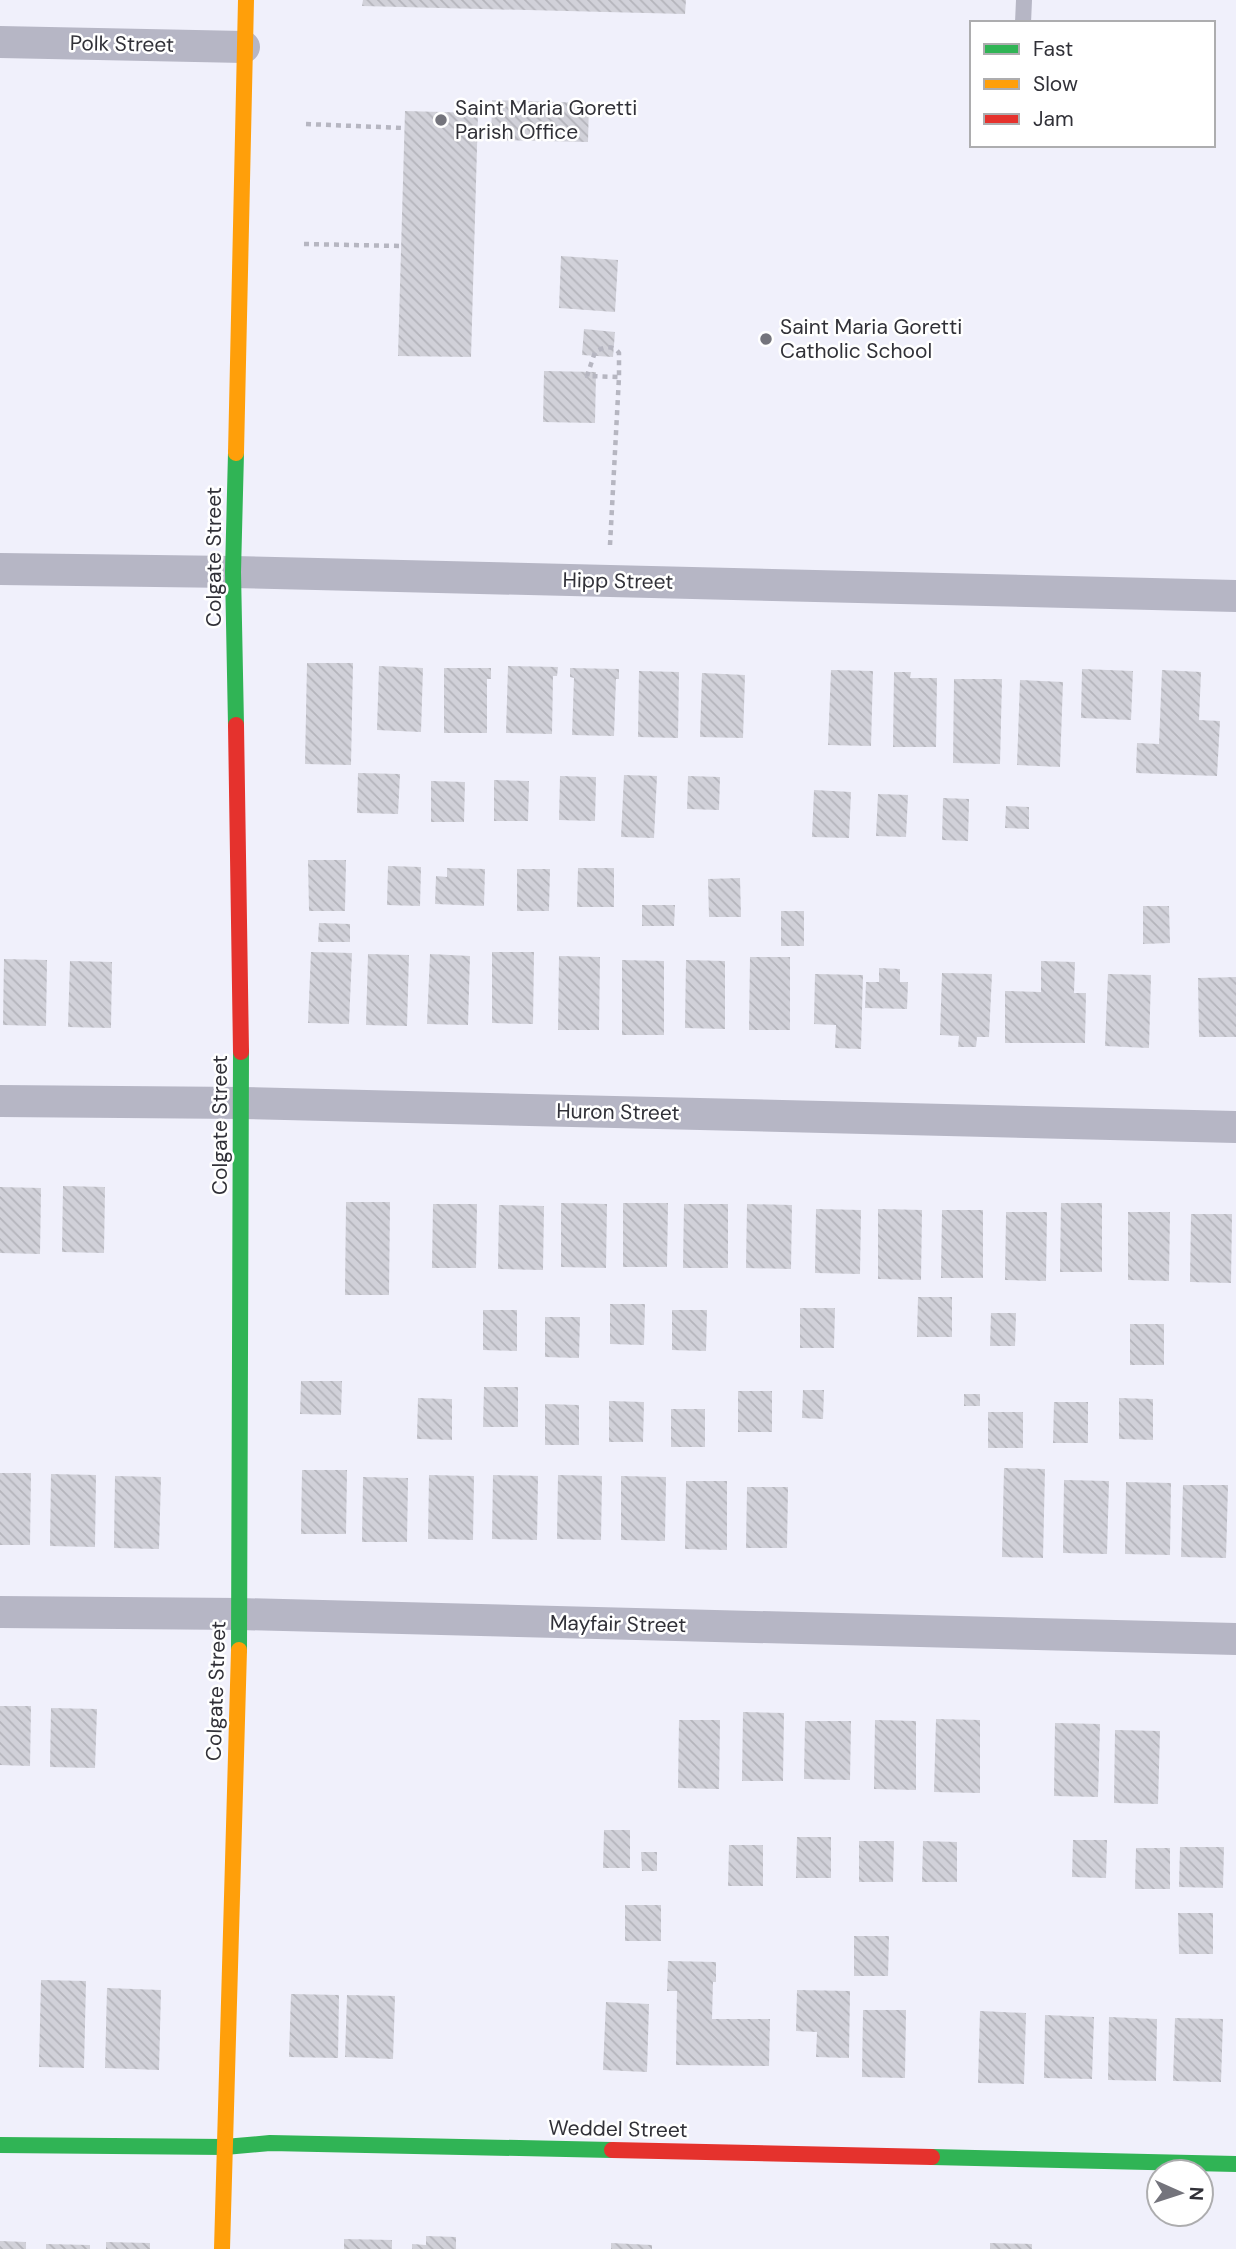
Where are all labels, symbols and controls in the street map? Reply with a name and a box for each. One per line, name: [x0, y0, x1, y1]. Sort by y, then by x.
legend: [970, 21, 1215, 147]
street label: Polk Street: [70, 29, 174, 59]
text: Fast: [1033, 35, 1073, 63]
text: Slow: [1033, 70, 1078, 98]
place label: Saint Maria Goretti Parish Office: [455, 94, 637, 146]
text: Jam: [1033, 105, 1074, 133]
marker: Saint Maria Goretti Parish Office: [433, 112, 449, 128]
place label: Saint Maria Goretti Catholic School: [780, 313, 962, 365]
marker: Saint Maria Goretti Catholic School: [758, 331, 774, 347]
street label: Colgate Street: [200, 487, 228, 627]
street label: Hipp Street: [562, 566, 674, 596]
street label: Colgate Street: [206, 1055, 234, 1195]
street label: Huron Street: [556, 1097, 680, 1127]
street label: Mayfair Street: [550, 1609, 686, 1639]
street label: Colgate Street: [200, 1621, 232, 1761]
street label: Weddel Street: [548, 2114, 688, 2144]
north arrow: [1145, 2158, 1215, 2228]
text: N: [1184, 2186, 1209, 2201]

